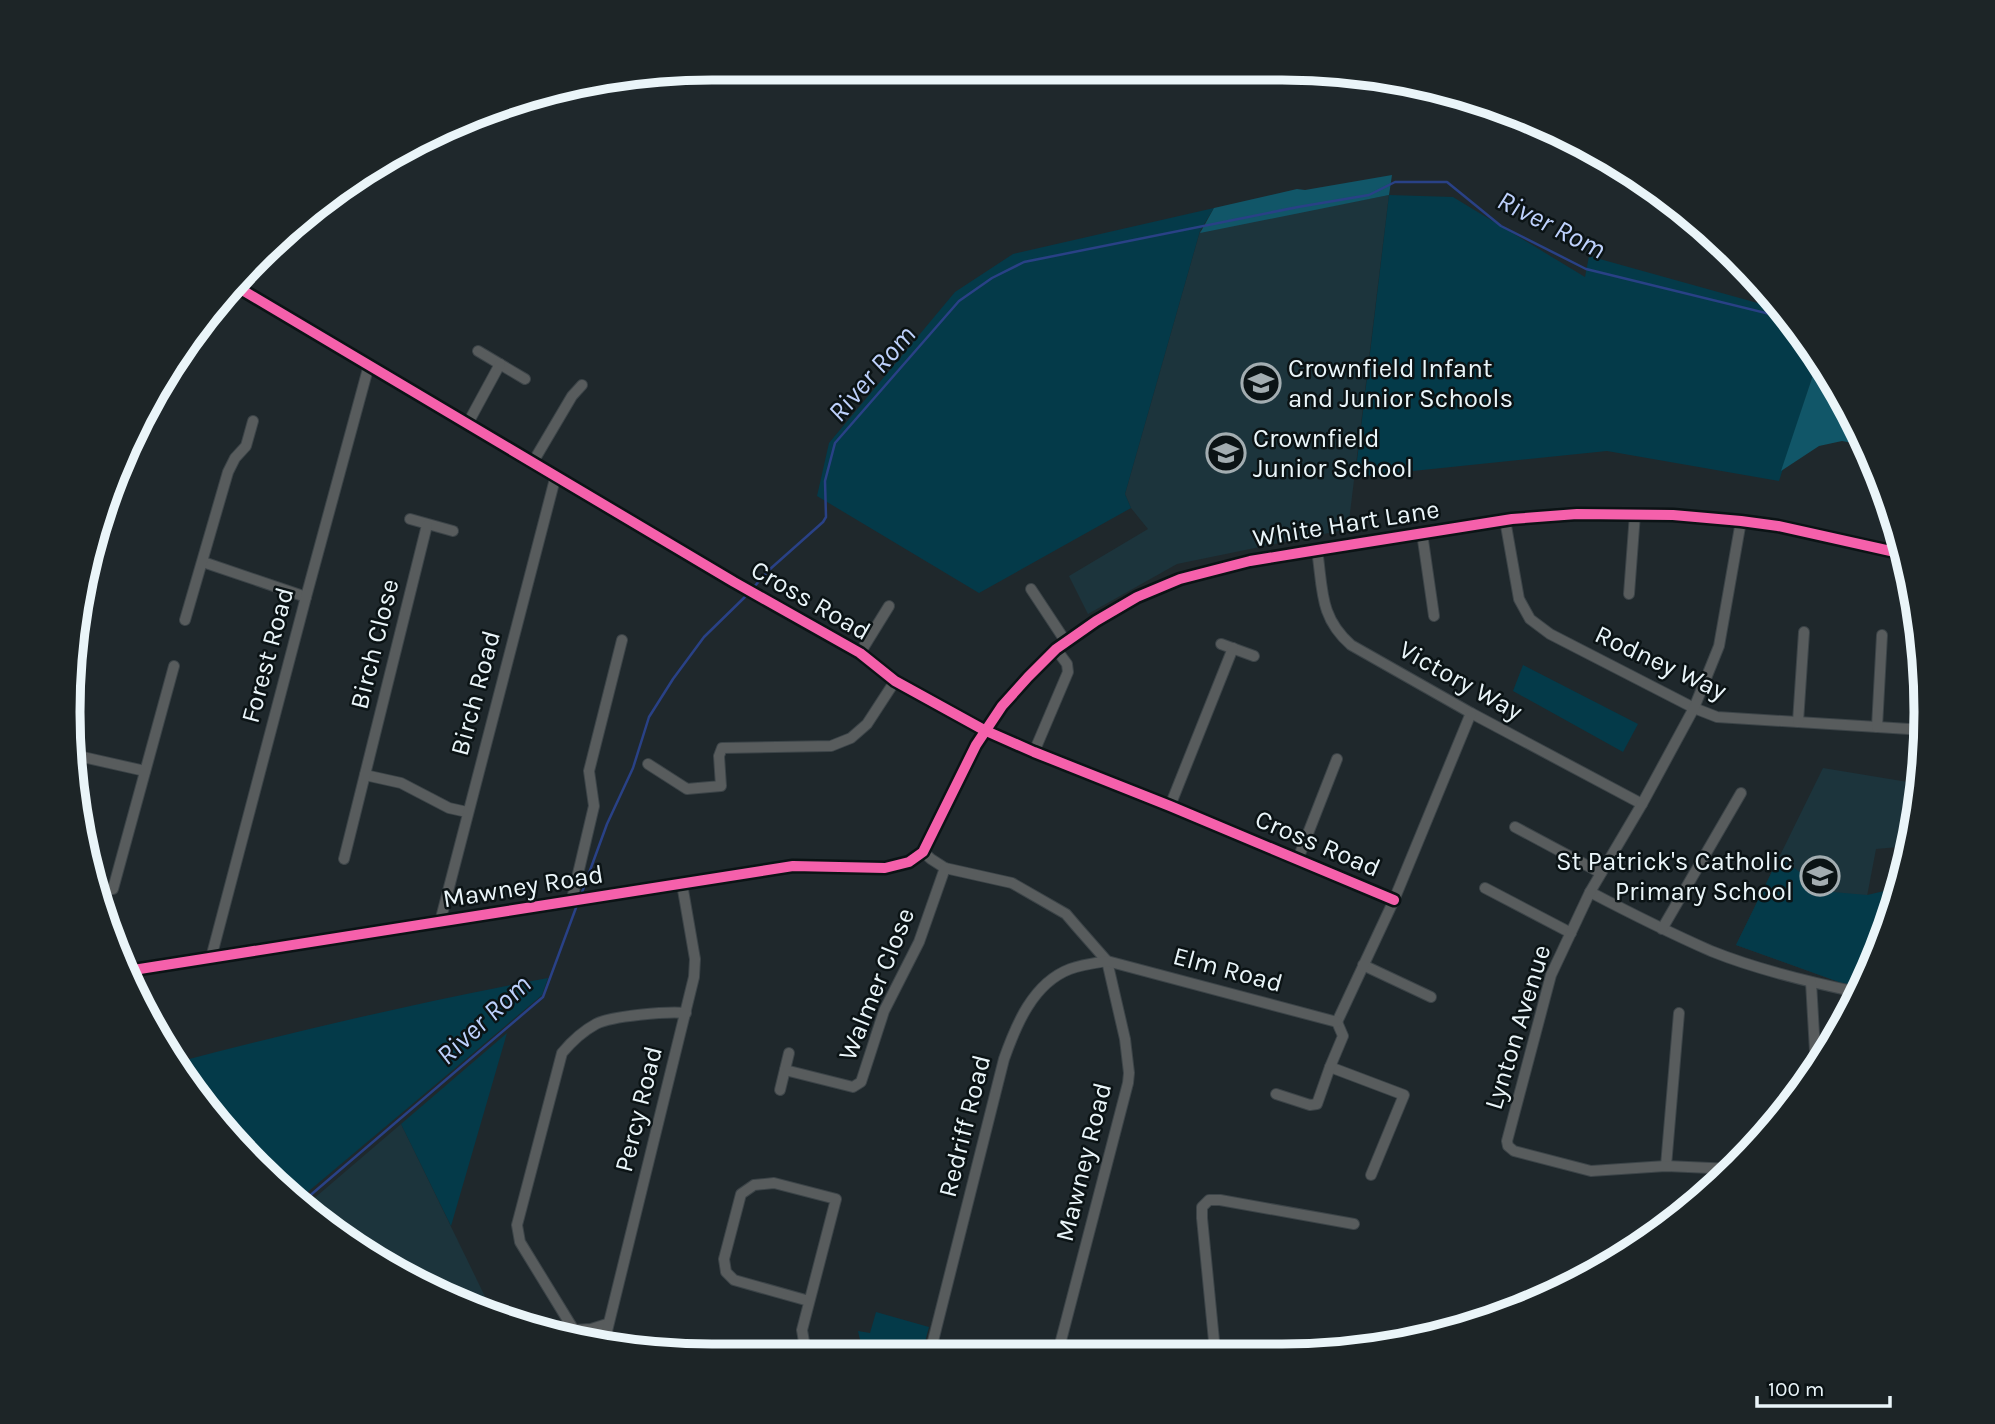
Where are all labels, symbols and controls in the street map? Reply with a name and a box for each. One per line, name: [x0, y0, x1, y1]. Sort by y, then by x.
water label: River Rom: [1492, 183, 1611, 266]
water label: River Rom: [821, 318, 922, 428]
place label: Crownfield Infant and Junior Schools: [1288, 353, 1513, 414]
school or university icon: Crownfield Infant and Junior Schools: [1240, 362, 1282, 404]
place label: Crownfield Junior School: [1253, 423, 1413, 484]
school or university icon: Crownfield Junior School: [1205, 432, 1247, 474]
street label: White Hart Lane: [1251, 493, 1442, 554]
street label: Cross Road: [745, 554, 876, 647]
street label: Birch Close: [343, 576, 406, 712]
street label: Forest Road: [234, 584, 300, 726]
street label: Rodney Way: [1590, 618, 1732, 706]
street label: Birch Road: [444, 627, 507, 759]
street label: Victory Way: [1394, 634, 1528, 727]
street label: Cross Road: [1251, 803, 1385, 884]
place label: St Patrick's Catholic Primary School: [1556, 846, 1793, 907]
school or university icon: St Patrick's Catholic Primary School: [1799, 855, 1841, 897]
street label: Mawney Road: [440, 858, 606, 915]
street label: Walmer Close: [832, 903, 921, 1065]
street label: Elm Road: [1170, 940, 1286, 999]
street label: Lynton Avenue: [1478, 941, 1557, 1113]
water label: River Rom: [429, 967, 537, 1071]
street label: Percy Road: [608, 1043, 669, 1175]
street label: Redriff Road: [932, 1052, 997, 1201]
street label: Mawney Road: [1049, 1080, 1118, 1245]
scale bar: [1757, 1364, 1890, 1408]
text: 100 m: [1768, 1377, 1825, 1401]

